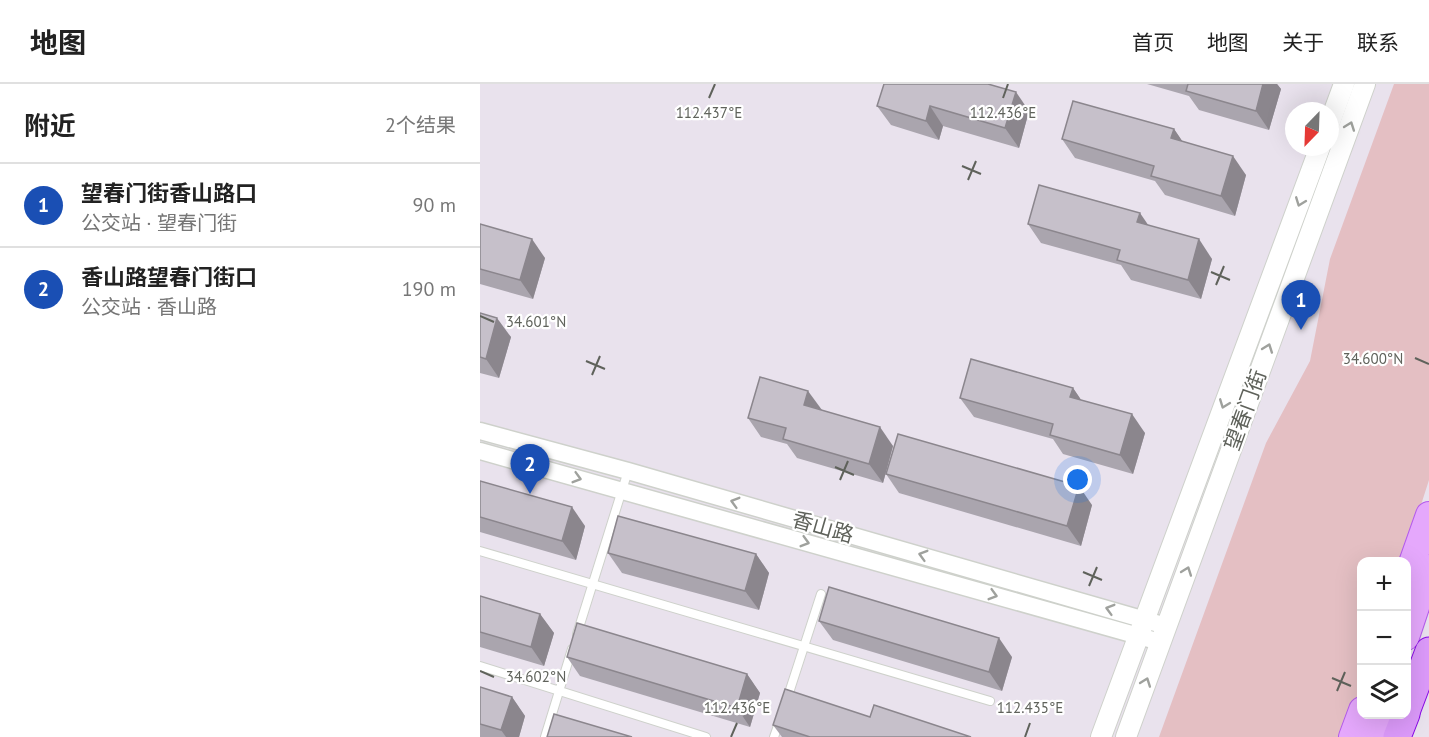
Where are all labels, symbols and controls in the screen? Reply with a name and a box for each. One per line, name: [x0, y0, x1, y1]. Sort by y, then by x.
text: 地图: [30, 24, 86, 61]
text: 首页: [1132, 29, 1174, 56]
text: 地图: [1207, 29, 1249, 56]
text: 关于: [1282, 29, 1324, 56]
text: 联系: [1357, 29, 1399, 56]
north arrow: [1285, 102, 1339, 156]
text: 112.437°E: [676, 103, 742, 122]
text: 112.436°E: [970, 103, 1036, 122]
text: 附近: [24, 109, 76, 142]
text: 2个结果: [385, 112, 456, 138]
one-way arrow: [1342, 121, 1355, 131]
text: 望春门街香山路口: [81, 179, 257, 207]
text: 1: [38, 192, 49, 218]
text: 90 m: [413, 192, 456, 218]
one-way arrow: [1295, 196, 1307, 207]
text: 公交站 · 望春门街: [81, 210, 237, 236]
text: 香山路望春门街口: [81, 263, 257, 291]
text: 2: [38, 276, 49, 302]
text: 190 m: [402, 276, 456, 302]
pin: 1: [1282, 280, 1320, 330]
text: 公交站 · 香山路: [81, 294, 217, 320]
text: 34.601°N: [506, 312, 566, 331]
one-way arrow: [1261, 343, 1273, 354]
text: 34.600°N: [1343, 349, 1403, 368]
street label: 望春门街: [1218, 366, 1272, 454]
one-way arrow: [1219, 398, 1231, 409]
pin: 2: [511, 444, 550, 494]
your location: [1063, 465, 1092, 494]
one-way arrow: [572, 471, 582, 484]
one-way arrow: [730, 497, 741, 509]
street label: 香山路: [789, 505, 857, 549]
one-way arrow: [799, 535, 810, 547]
one-way arrow: [918, 550, 928, 563]
map controls: [1357, 557, 1411, 719]
button: +: [1357, 557, 1411, 611]
one-way arrow: [1179, 566, 1192, 577]
one-way arrow: [988, 587, 998, 600]
one-way arrow: [1105, 604, 1116, 616]
button: −: [1357, 611, 1411, 665]
button: layers: [1357, 665, 1411, 719]
text: 34.602°N: [506, 667, 566, 686]
one-way arrow: [1138, 677, 1151, 688]
text: 112.436°E: [704, 698, 770, 717]
text: 112.435°E: [997, 698, 1063, 717]

